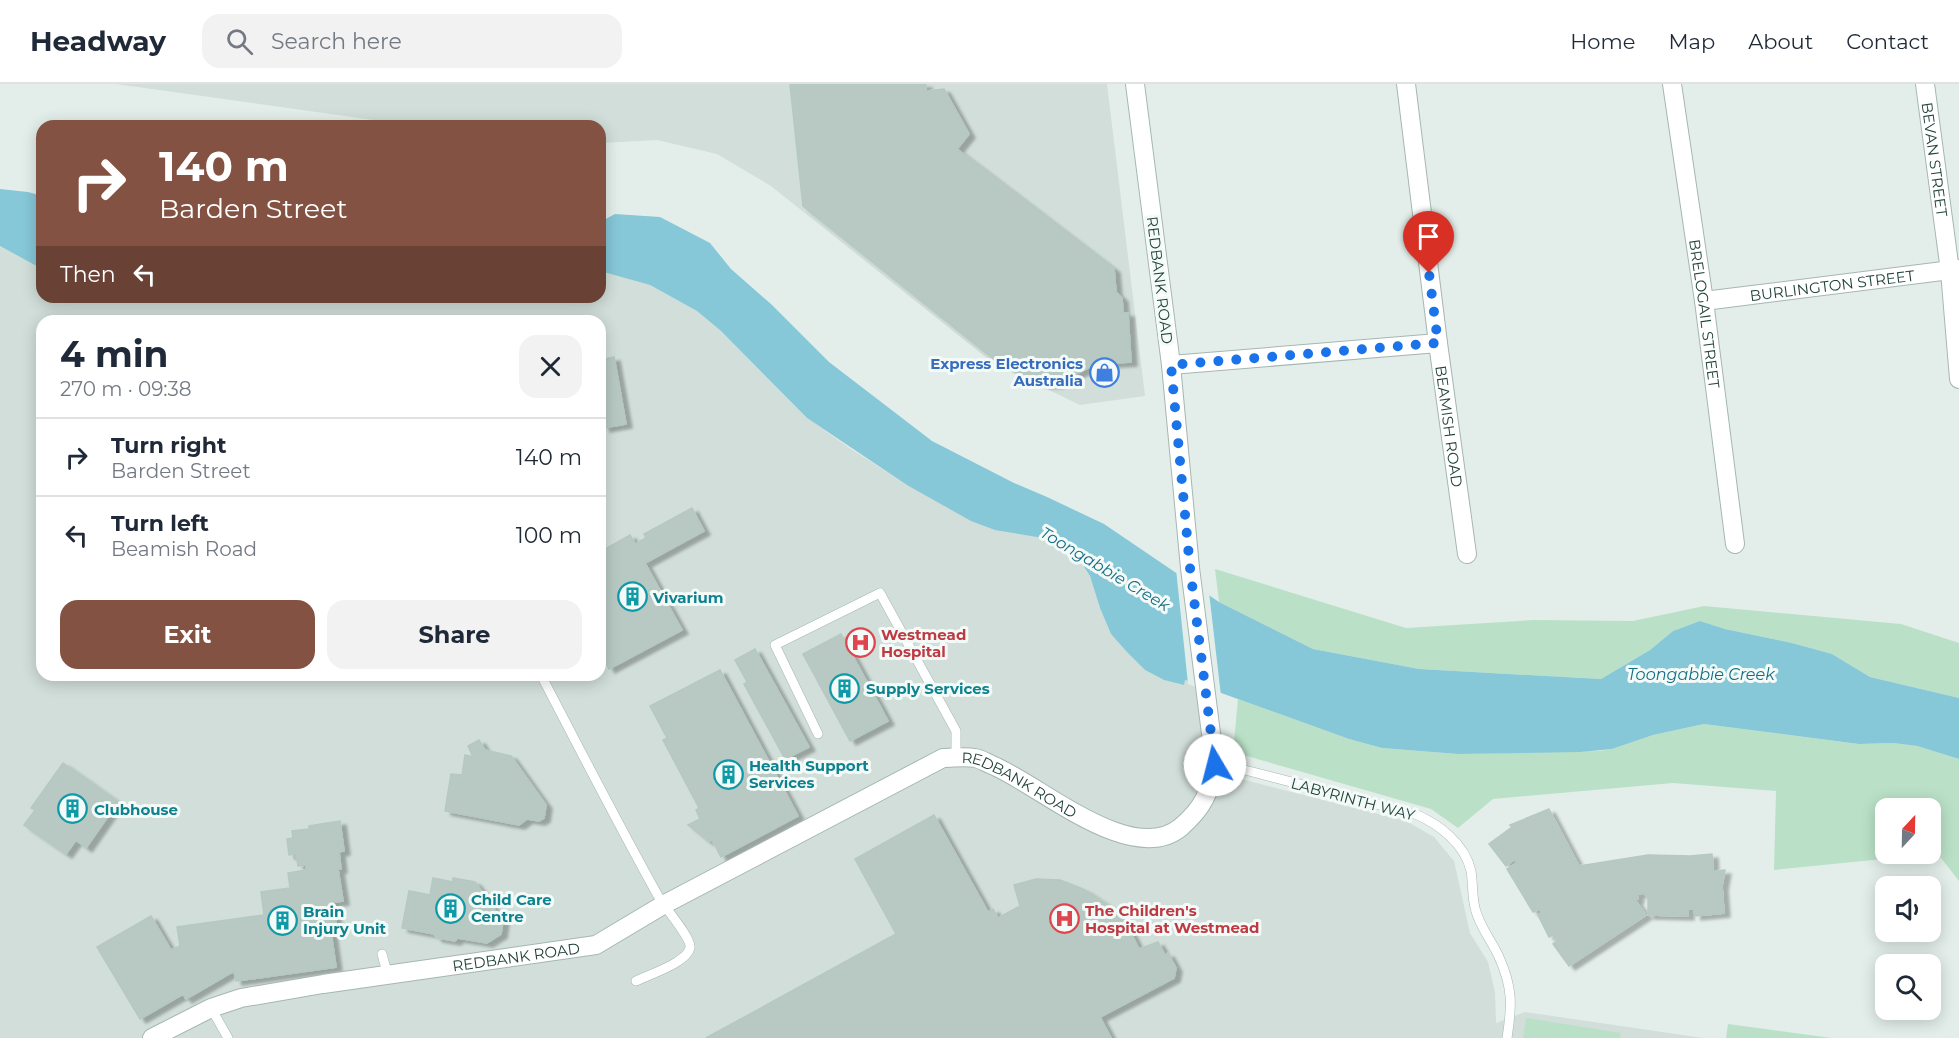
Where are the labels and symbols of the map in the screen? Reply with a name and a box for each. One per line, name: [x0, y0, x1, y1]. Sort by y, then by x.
street label: BEVAN STREET: [1918, 101, 1952, 218]
pin: [1403, 211, 1454, 273]
street label: REDBANK ROAD: [1143, 215, 1177, 345]
street label: BRELOGAIL STREET: [1685, 238, 1725, 390]
street label: BURLINGTON STREET: [1749, 265, 1916, 305]
place label: Express Electronics Australia: [930, 354, 1083, 390]
shop icon: Express Electronics Australia: [1088, 356, 1120, 388]
street label: BEAMISH ROAD: [1432, 364, 1467, 488]
water label: Toongabbie Creek: [1037, 523, 1174, 616]
building icon: Vivarium: [616, 581, 648, 613]
place label: Vivarium: [652, 588, 724, 607]
place label: Westmead Hospital: [881, 625, 966, 661]
hospital icon: Westmead Hospital: [844, 627, 876, 659]
water label: Toongabbie Creek: [1627, 665, 1776, 684]
building icon: Supply Services: [829, 672, 861, 704]
place label: Supply Services: [866, 679, 990, 698]
position arrow: [1183, 733, 1247, 797]
street label: REDBANK ROAD: [961, 747, 1080, 822]
place label: Health Support Services: [749, 756, 869, 792]
building icon: Health Support Services: [712, 758, 744, 790]
street label: LABYRINTH WAY: [1289, 773, 1418, 825]
building icon: Clubhouse: [57, 793, 89, 825]
north arrow: [1875, 798, 1941, 864]
place label: Clubhouse: [94, 800, 178, 819]
place label: Child Care Centre: [471, 890, 552, 926]
building icon: Child Care Centre: [434, 892, 466, 924]
place label: The Children's Hospital at Westmead: [1085, 901, 1259, 937]
place label: Brain Injury Unit: [303, 902, 387, 938]
hospital icon: The Children's Hospital at Westmead: [1048, 903, 1080, 935]
building icon: Brain Injury Unit: [266, 904, 298, 936]
street label: REDBANK ROAD: [451, 938, 581, 975]

